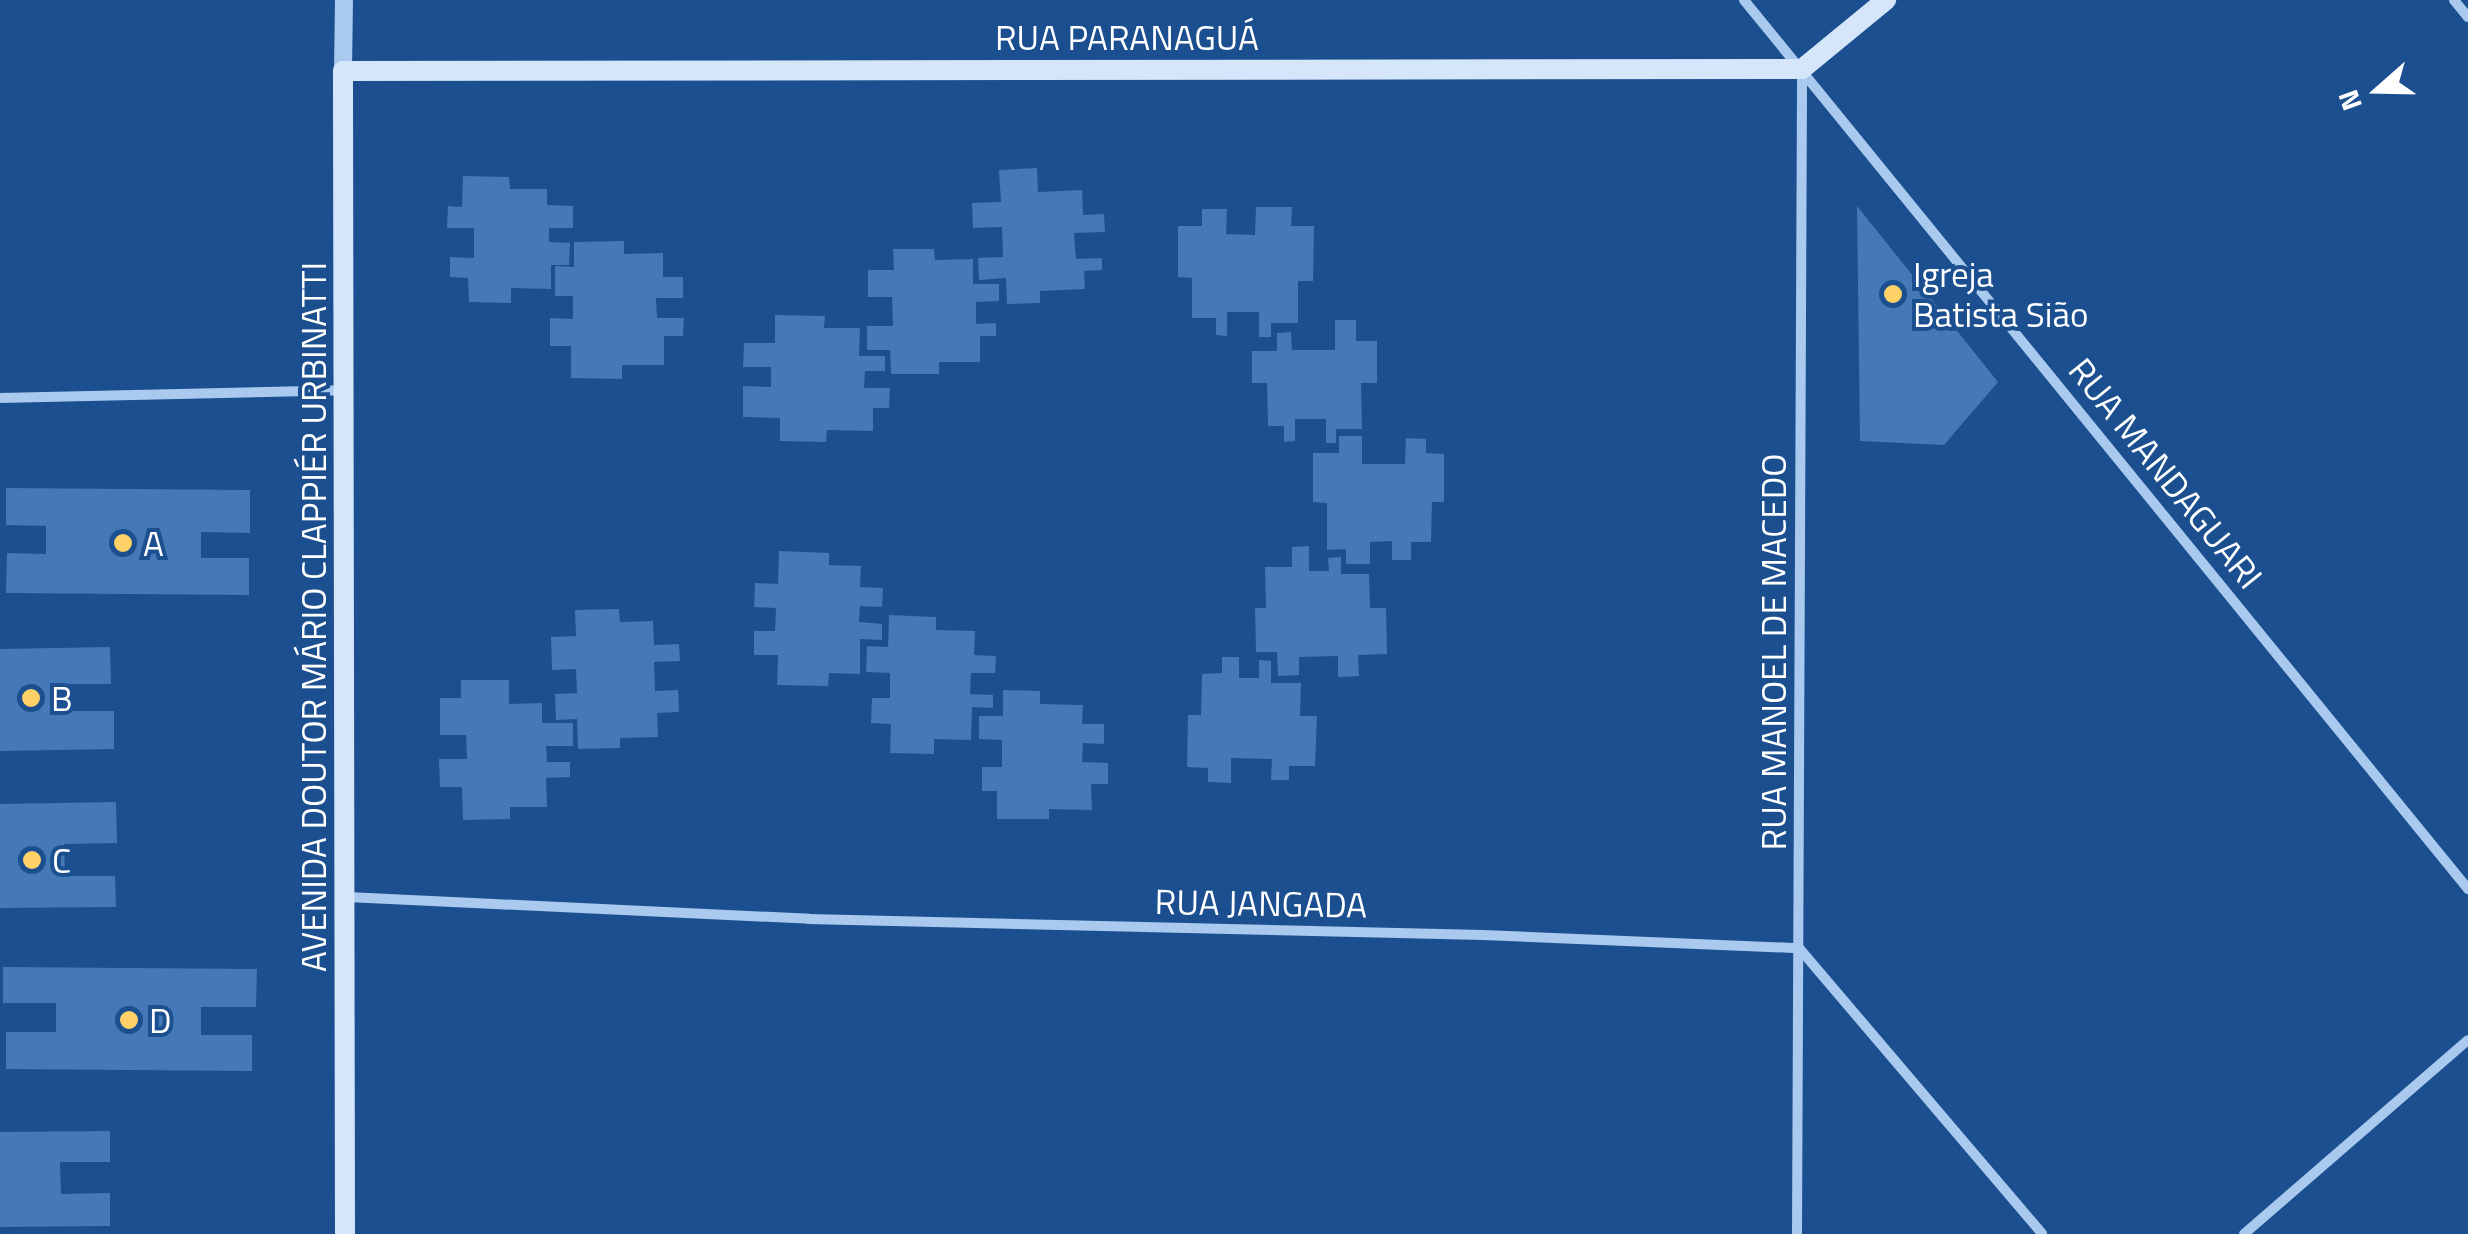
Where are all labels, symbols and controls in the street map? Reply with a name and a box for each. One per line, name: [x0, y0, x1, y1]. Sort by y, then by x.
street label: RUA PARANAGUÁ: [995, 16, 1259, 58]
north arrow: [2328, 40, 2428, 140]
text: N: [2326, 84, 2373, 117]
place label: Igreja Batista Sião: [1913, 253, 2088, 335]
street label: AVENIDA DOUTOR MÁRIO CLAPPIÉR URBINATTI: [292, 262, 334, 972]
marker: Igreja Batista Sião: [1882, 283, 1904, 305]
street label: RUA MANDAGUARI: [2060, 350, 2272, 596]
street label: RUA MANOEL DE MACEDO: [1752, 454, 1794, 850]
place label: A: [143, 522, 164, 564]
marker: A: [112, 532, 134, 554]
place label: B: [51, 677, 73, 719]
marker: B: [20, 687, 42, 709]
place label: C: [52, 839, 71, 881]
marker: C: [21, 849, 43, 871]
street label: RUA JANGADA: [1154, 880, 1368, 926]
place label: D: [149, 999, 172, 1041]
marker: D: [118, 1009, 140, 1031]

